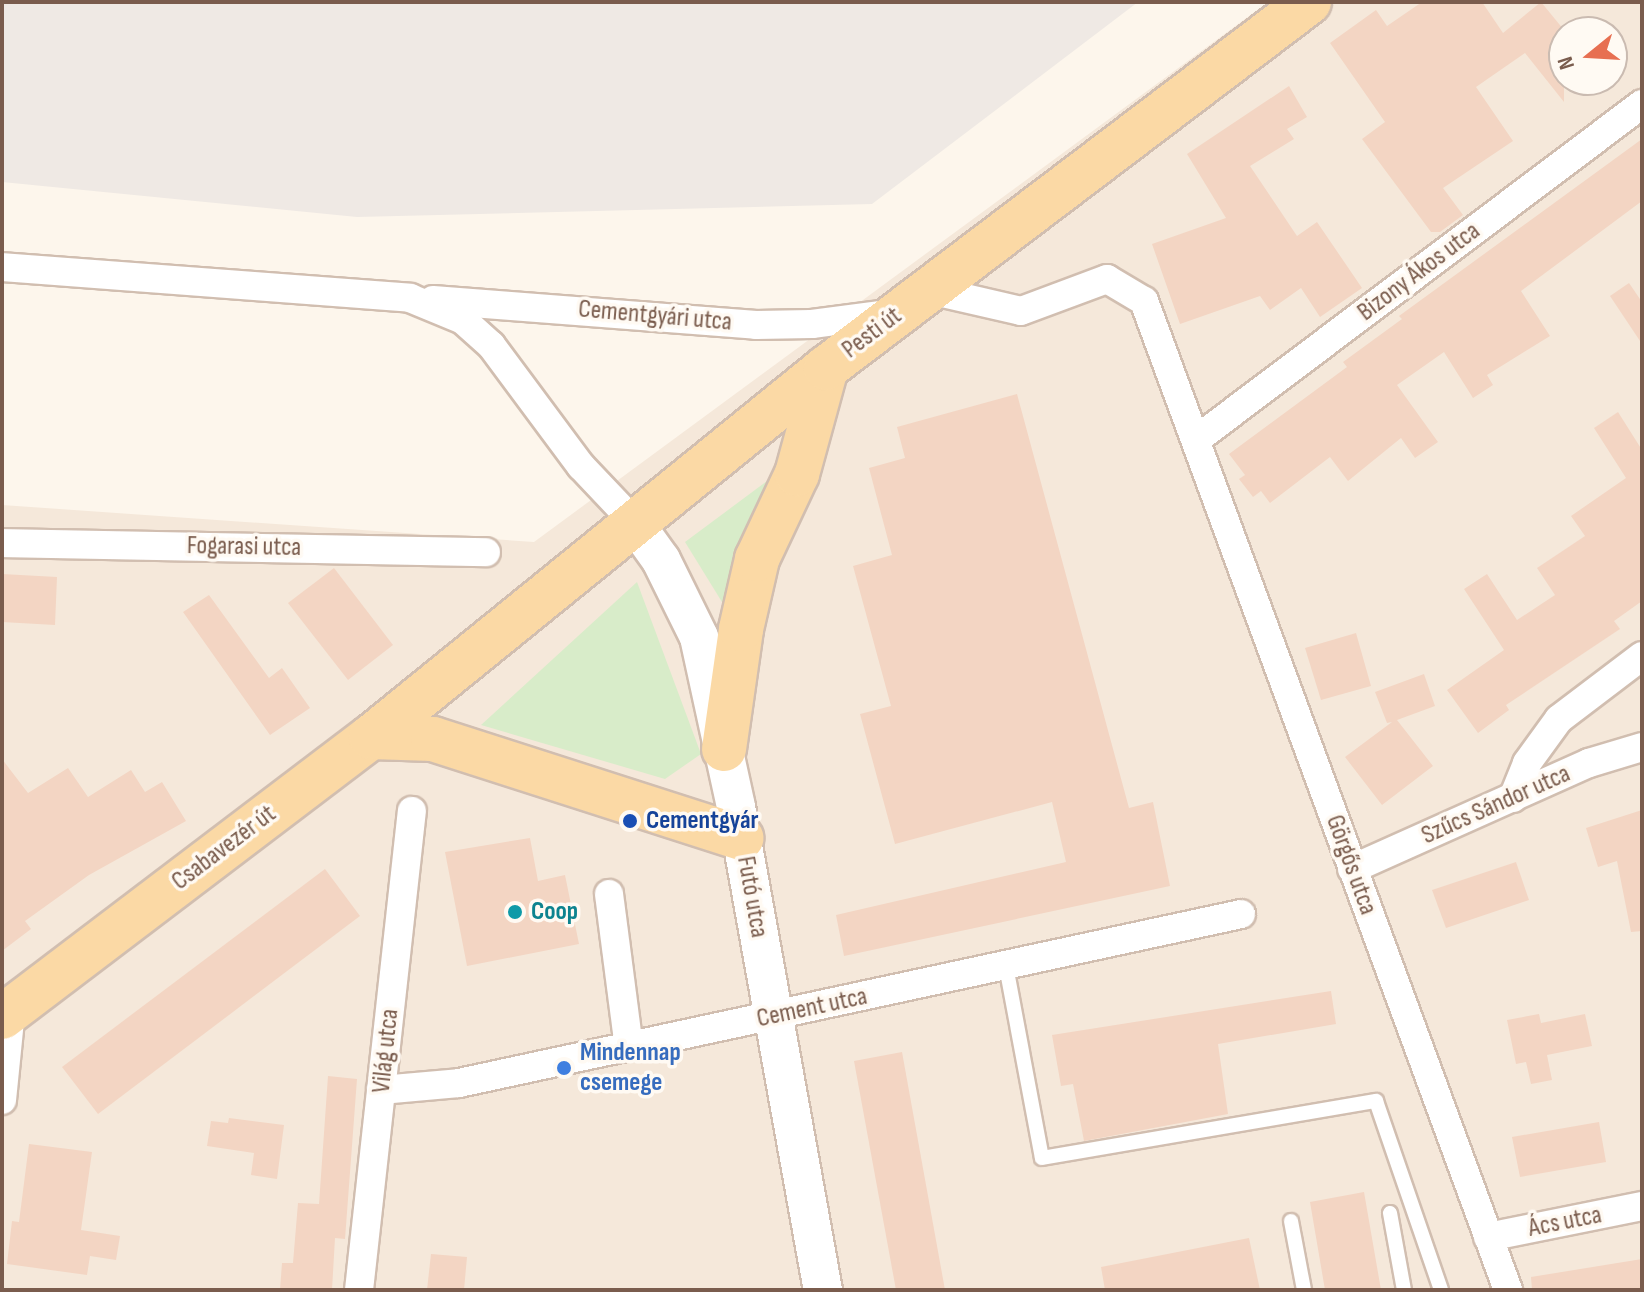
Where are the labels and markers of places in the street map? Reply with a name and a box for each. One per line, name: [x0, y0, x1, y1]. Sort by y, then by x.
place label: Cementgyár: [646, 805, 759, 837]
marker: Cementgyár: [621, 812, 639, 830]
place label: Coop: [531, 896, 578, 928]
marker: Coop: [506, 903, 524, 921]
place label: Mindennap csemege: [580, 1037, 681, 1098]
marker: Mindennap csemege: [555, 1059, 573, 1077]

